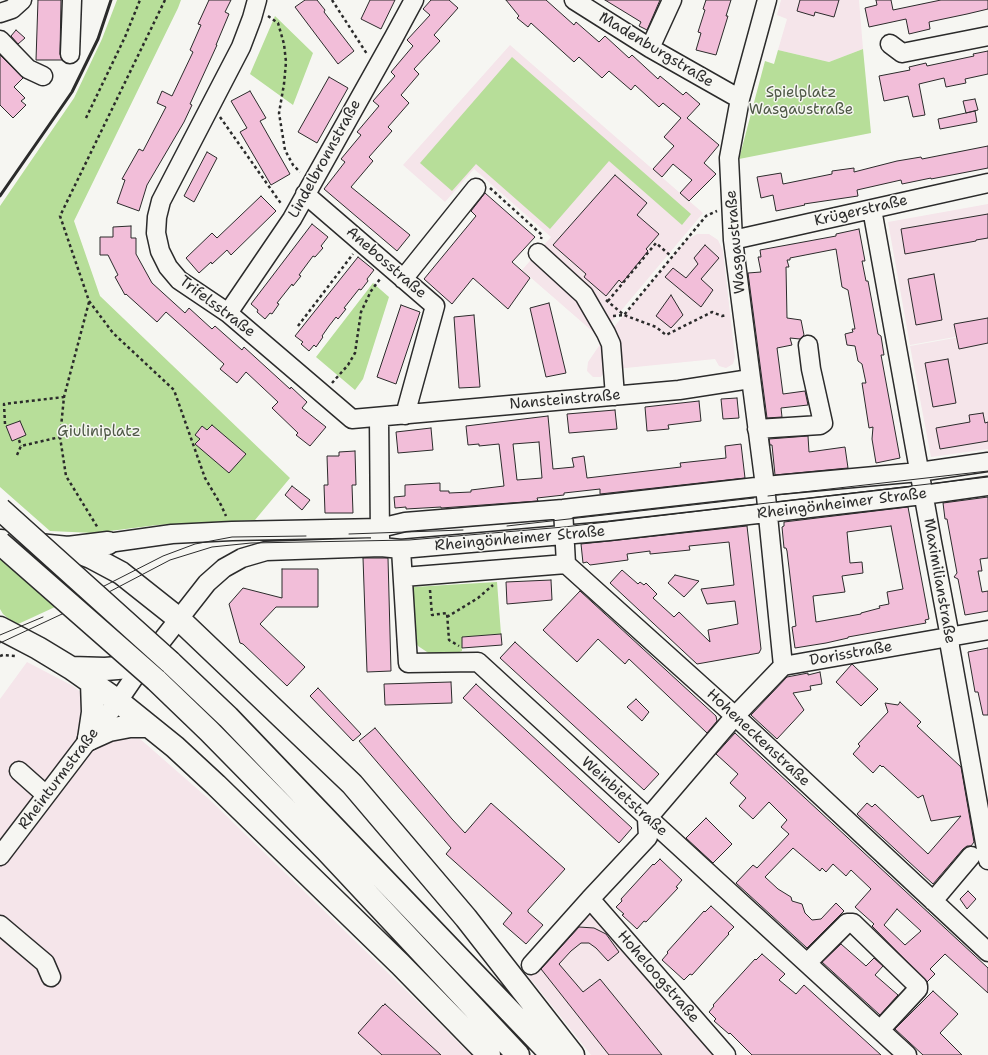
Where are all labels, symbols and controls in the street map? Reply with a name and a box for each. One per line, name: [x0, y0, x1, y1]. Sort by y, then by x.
street label: Madenburgstraße: [595, 9, 717, 91]
park label: Spielplatz Wasgaustraße: [749, 84, 853, 119]
street label: Lindelbronnstraße: [285, 96, 365, 222]
street label: Wasgaustraße: [722, 189, 750, 295]
street label: Krügerstraße: [812, 191, 910, 231]
street label: Anebosstraße: [342, 223, 430, 303]
street label: Trifelsstraße: [175, 273, 259, 341]
street label: Nansteinstraße: [509, 386, 621, 414]
park label: Giuliniplatz: [57, 423, 141, 441]
street label: Rheingönheimer Straße: [756, 485, 928, 523]
street label: Maximilianstraße: [919, 517, 959, 645]
street label: Rheingönheimer Straße: [434, 523, 606, 555]
street label: Dorisstraße: [808, 638, 894, 670]
street label: Hoheneckenstraße: [703, 685, 813, 791]
street label: Rheinturmstraße: [15, 725, 103, 833]
street label: Weinbietstraße: [577, 753, 671, 841]
street label: Hoheloogstraße: [613, 927, 703, 1027]

